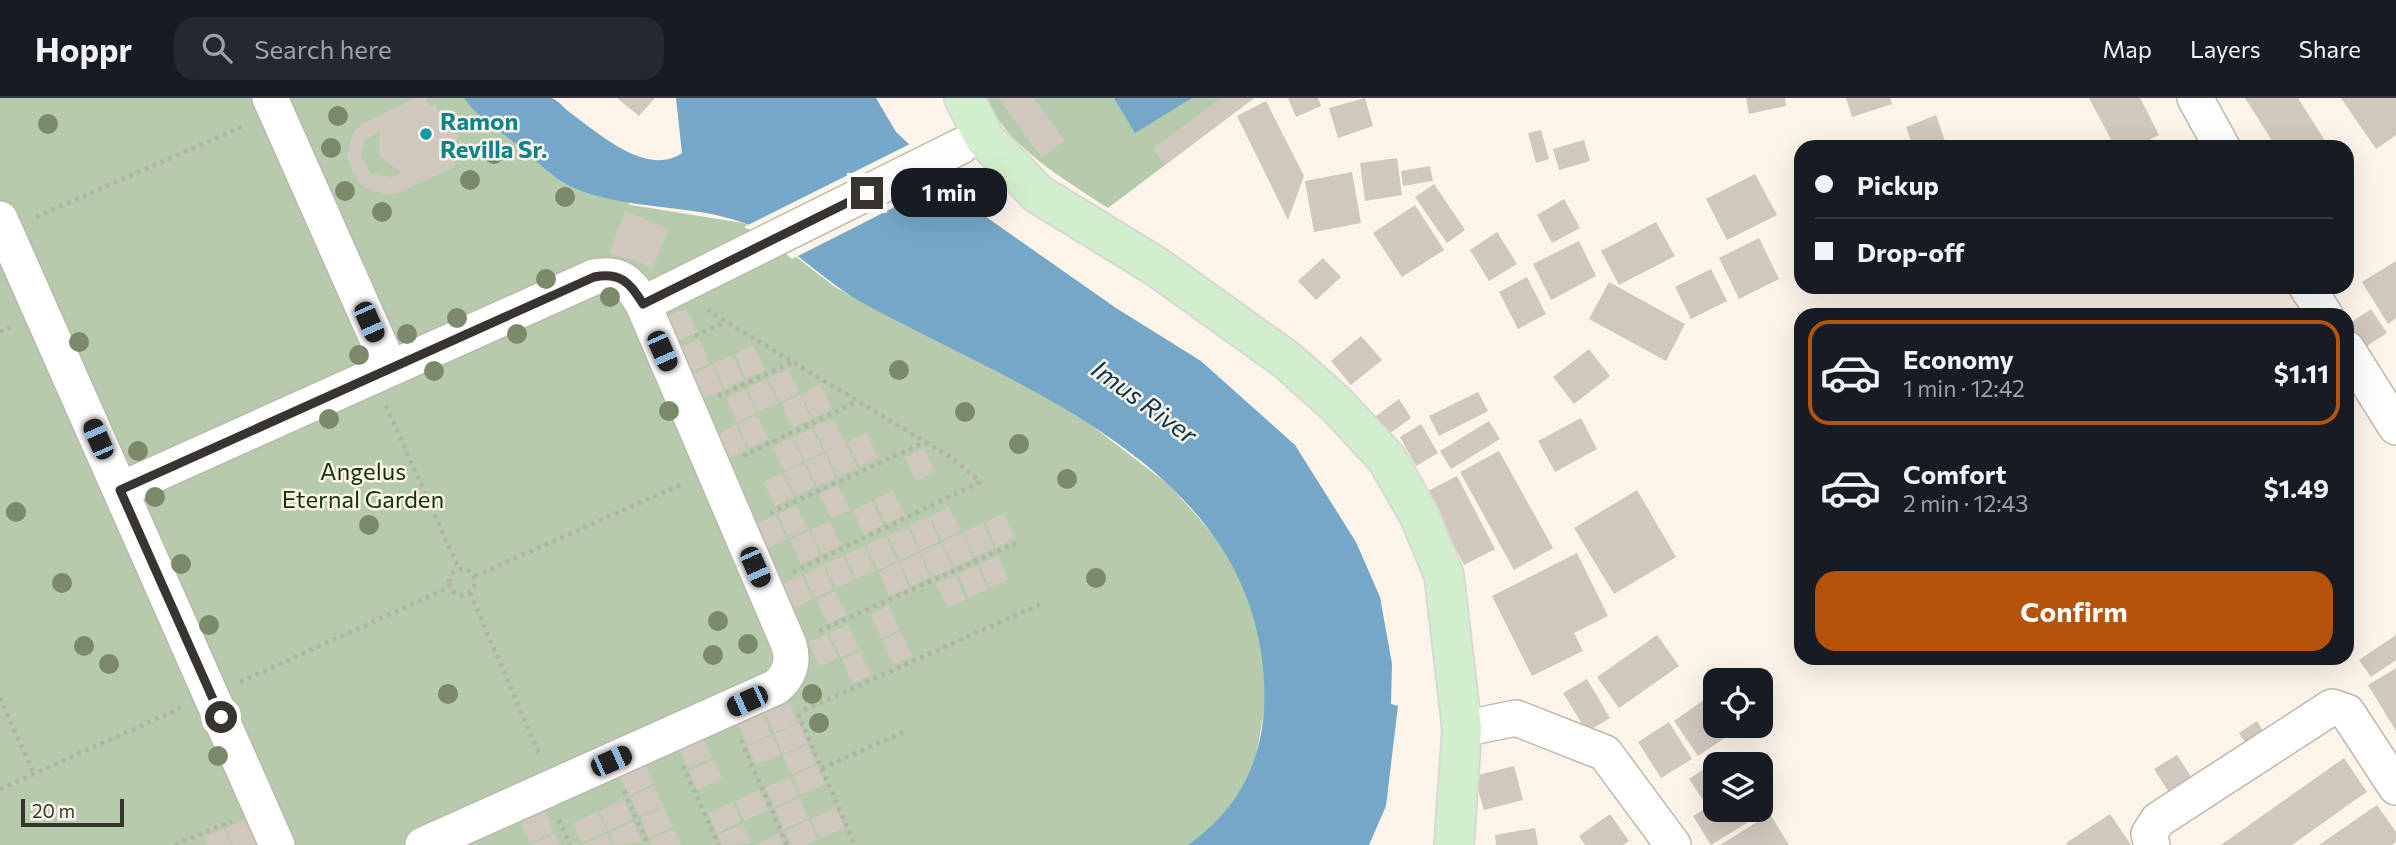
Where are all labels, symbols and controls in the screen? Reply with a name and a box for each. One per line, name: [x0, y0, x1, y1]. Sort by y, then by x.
search box: [174, 17, 664, 80]
text: Hoppr: [35, 28, 132, 69]
icon: search: [198, 29, 236, 67]
text: Search here: [254, 33, 392, 64]
text: Map: [2103, 34, 2152, 63]
text: Layers: [2190, 34, 2261, 63]
text: Share: [2299, 34, 2361, 63]
place label: Ramon Revilla Sr.: [440, 106, 547, 163]
marker: Ramon Revilla Sr.: [418, 126, 434, 142]
callout: 1 min: [892, 168, 1007, 217]
text: Pickup: [1857, 169, 1939, 200]
route end: [851, 177, 883, 209]
text: 1 min: [922, 178, 976, 206]
text: Drop-off: [1857, 236, 1964, 267]
car: [351, 299, 388, 345]
car: [644, 328, 681, 374]
icon: car: [1819, 341, 1882, 404]
text: Economy: [1903, 343, 2014, 374]
water label: Imus River: [1086, 352, 1205, 451]
text: $1.11: [2274, 357, 2329, 388]
text: 1 min · 12:42: [1903, 374, 2025, 402]
car: [80, 416, 117, 462]
park label: Angelus Eternal Garden: [282, 456, 444, 513]
icon: car: [1819, 456, 1882, 519]
text: Comfort: [1903, 458, 2006, 489]
text: $1.49: [2264, 472, 2329, 503]
text: 2 min · 12:43: [1903, 489, 2029, 517]
car: [737, 544, 774, 590]
button: Confirm: [1815, 571, 2333, 651]
map controls: [1703, 668, 1773, 822]
button: locate: [1703, 668, 1773, 738]
car: [724, 683, 771, 719]
route start: [205, 701, 237, 733]
car: [588, 743, 635, 779]
button: layers: [1703, 752, 1773, 822]
scale bar: [21, 796, 124, 828]
text: 20 m: [32, 799, 75, 822]

